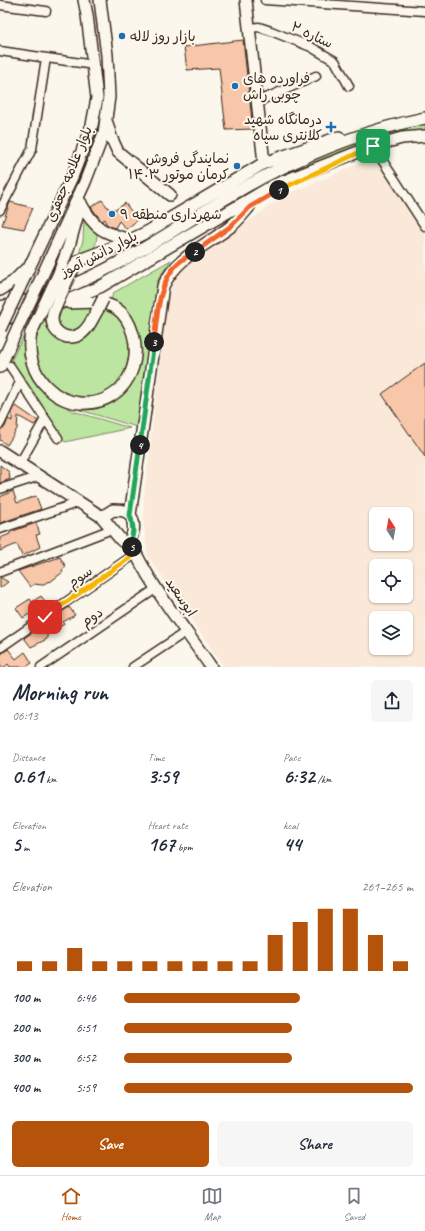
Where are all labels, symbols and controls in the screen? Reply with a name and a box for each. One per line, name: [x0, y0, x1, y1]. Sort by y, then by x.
street label: ستاره ۲: [288, 18, 336, 52]
place label: بازار روز لاله: [130, 28, 196, 45]
marker: بازار روز لاله: [117, 31, 127, 41]
place label: فراورده های چوبی راش: [243, 70, 310, 104]
marker: فراورده های چوبی راش: [230, 81, 240, 91]
place label: درمانگاه شهید کلانتری سپاه: [244, 111, 322, 145]
marker: درمانگاه شهید کلانتری سپاه: [325, 121, 337, 133]
street label: بلوار علامه جعفری: [42, 124, 96, 224]
pin: [356, 129, 390, 163]
icon: arrive: [362, 135, 384, 157]
place label: نمایندگی فروش ۱۴۰۳ کرمان موتور: [128, 150, 229, 183]
marker: نمایندگی فروش ۱۴۰۳ کرمان موتور: [232, 161, 242, 171]
pin: 1: [269, 180, 289, 200]
text: 1: [277, 183, 281, 197]
place label: شهرداری منطقه ۹: [120, 206, 222, 223]
marker: شهرداری منطقه ۹: [107, 209, 117, 219]
street label: بلوار دانش آموز: [57, 227, 140, 281]
pin: 2: [185, 242, 205, 262]
text: 2: [193, 245, 197, 259]
pin: 3: [144, 332, 164, 352]
text: 3: [152, 335, 156, 349]
pin: 4: [130, 435, 150, 455]
text: 4: [138, 438, 142, 452]
north arrow: [369, 507, 413, 551]
map controls: [369, 507, 413, 655]
pin: 5: [122, 537, 142, 557]
text: 5: [130, 540, 134, 554]
button: locate: [369, 559, 413, 603]
street label: سوم: [64, 562, 97, 594]
street label: ابوسعید: [162, 574, 200, 620]
pin: [28, 600, 62, 634]
street label: دوم: [78, 604, 107, 632]
icon: check: [34, 606, 56, 628]
button: layers: [369, 611, 413, 655]
text: Morning run: [12, 679, 108, 707]
button: share: [371, 680, 413, 722]
text: 06:13: [12, 708, 38, 724]
text: Distance: [12, 750, 45, 764]
text: Time: [148, 750, 165, 764]
text: Pace: [283, 750, 300, 764]
text: 0.61: [12, 764, 43, 789]
text: 3:59: [148, 764, 178, 789]
text: 6:32: [283, 764, 315, 789]
text: km: [43, 772, 57, 786]
text: /km: [315, 772, 332, 786]
text: Elevation: [12, 818, 46, 832]
text: Heart rate: [148, 818, 188, 832]
text: kcal: [283, 818, 298, 832]
text: 5: [12, 832, 21, 857]
text: 167: [148, 832, 175, 857]
text: 44: [283, 832, 301, 857]
text: m: [21, 840, 30, 854]
text: bpm: [175, 840, 193, 854]
text: Elevation: [12, 879, 52, 895]
text: 261–265 m: [362, 879, 413, 895]
text: 100 m: [12, 990, 40, 1006]
text: 6:46: [76, 990, 96, 1006]
text: 200 m: [12, 1020, 40, 1036]
text: 6:51: [76, 1020, 96, 1036]
text: 300 m: [12, 1050, 40, 1066]
text: 6:52: [76, 1050, 96, 1066]
text: 400 m: [12, 1080, 40, 1096]
text: 5:59: [76, 1080, 96, 1096]
button: Save: [12, 1121, 209, 1167]
button: Share: [217, 1121, 413, 1167]
tab: Home: [60, 1185, 82, 1223]
tab: Map: [201, 1185, 223, 1223]
tab: Saved: [343, 1185, 365, 1223]

